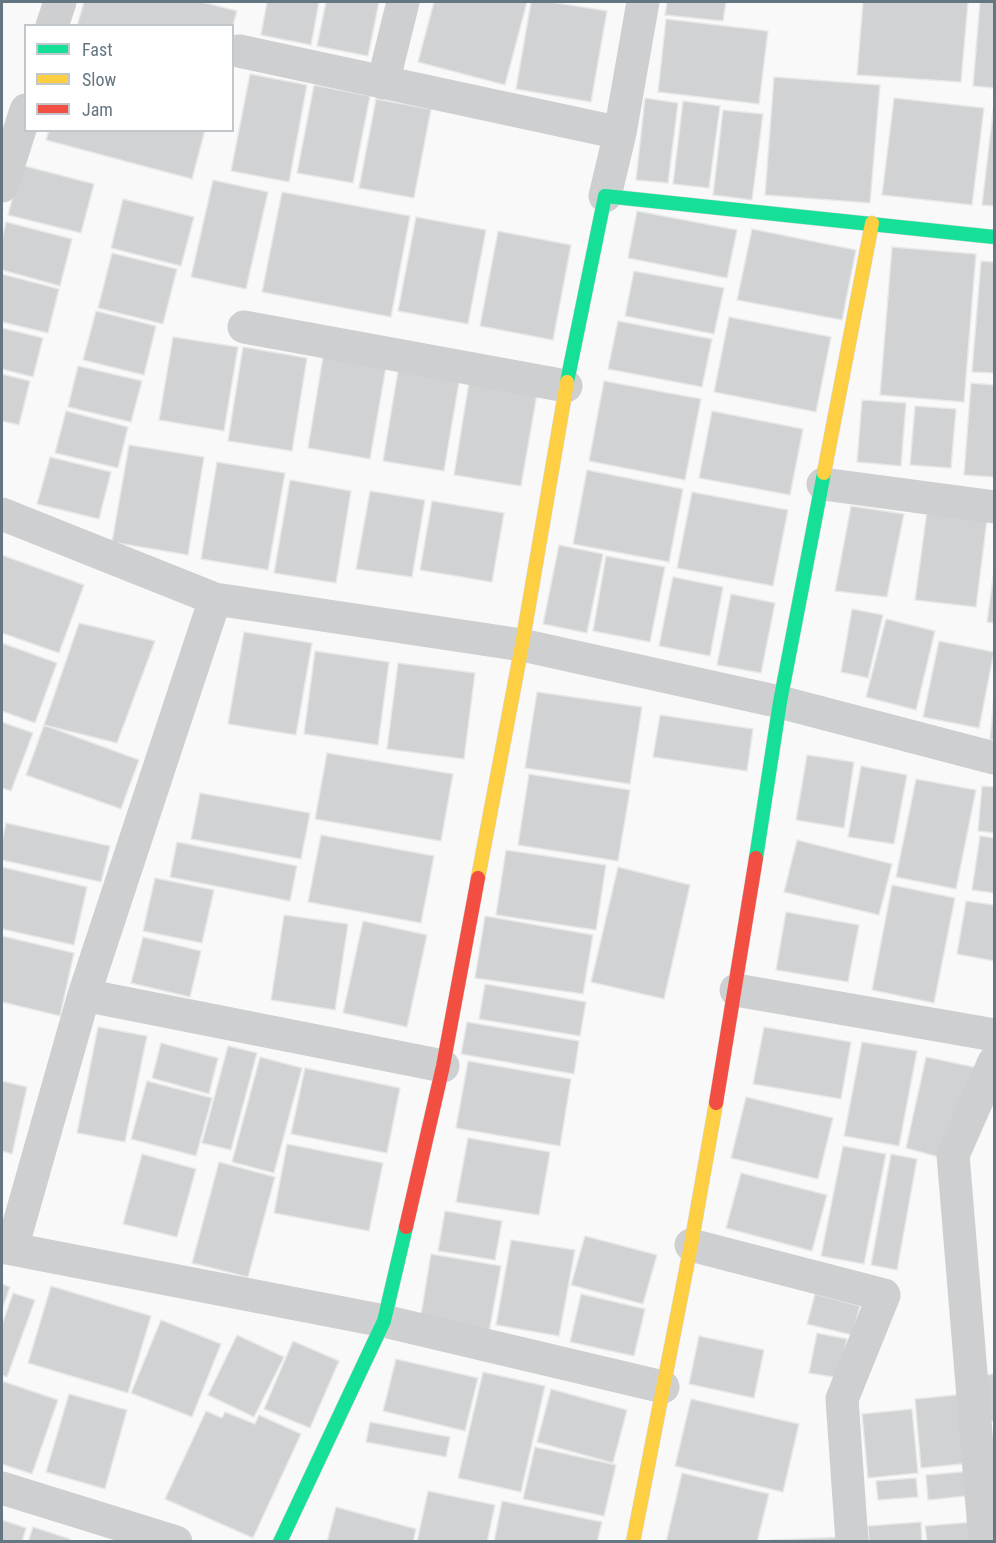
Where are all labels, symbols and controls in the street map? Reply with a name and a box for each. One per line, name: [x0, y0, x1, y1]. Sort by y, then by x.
legend: [24, 24, 234, 132]
text: Fast: [82, 39, 113, 60]
text: Slow: [82, 69, 116, 90]
text: Jam: [82, 99, 113, 120]

